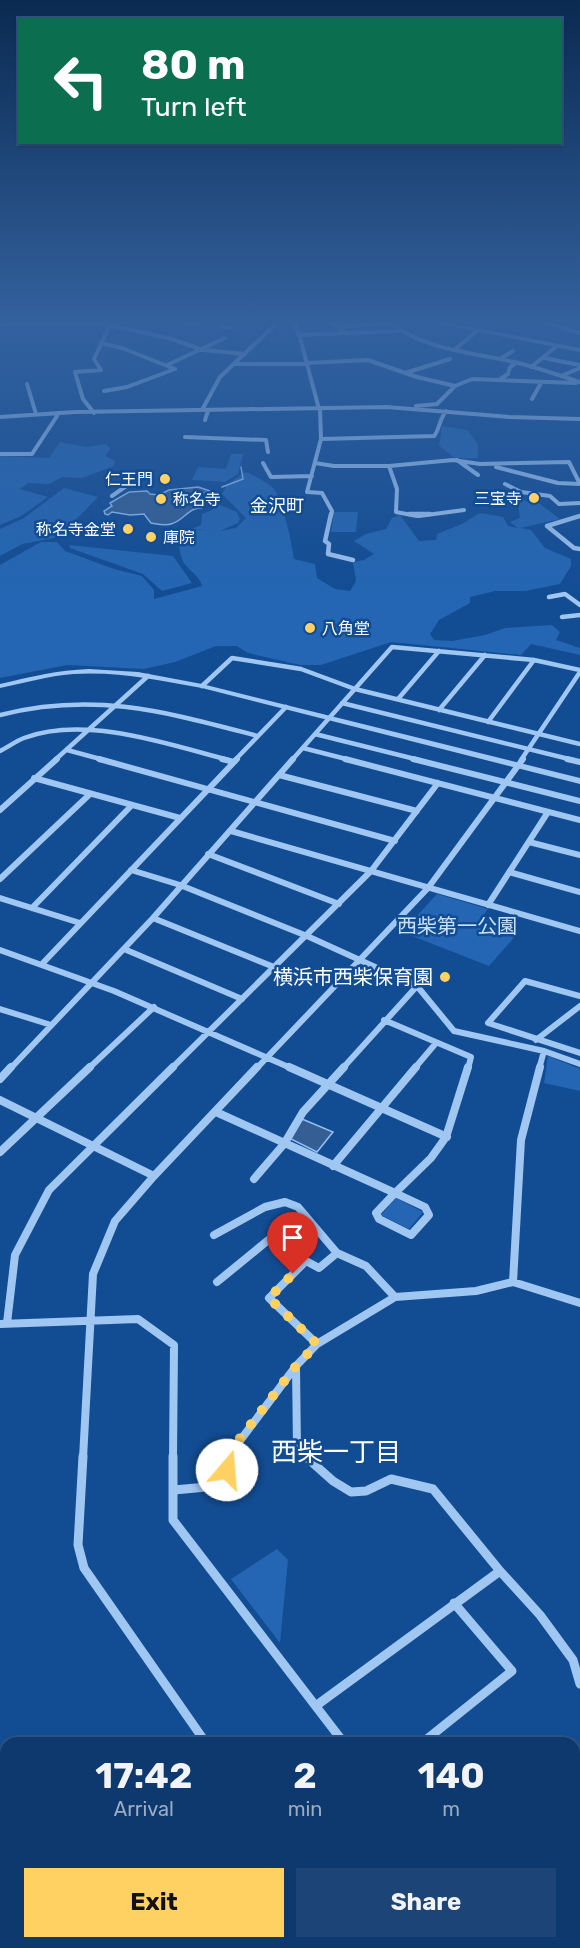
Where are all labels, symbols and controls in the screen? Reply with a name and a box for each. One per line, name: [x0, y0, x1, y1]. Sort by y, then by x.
text: 80 m: [141, 40, 245, 90]
icon: left: [42, 42, 120, 120]
text: Turn left: [141, 91, 246, 123]
place label: 仁王門: [105, 470, 153, 489]
marker: 仁王門: [158, 472, 172, 486]
place label: 三宝寺: [474, 489, 522, 508]
place label: 称名寺: [173, 490, 221, 509]
marker: 三宝寺: [527, 491, 541, 505]
marker: 称名寺: [154, 492, 168, 506]
district label: 金沢町: [250, 495, 304, 517]
place label: 称名寺金堂: [36, 520, 116, 539]
marker: 称名寺金堂: [121, 522, 135, 536]
place label: 庫院: [163, 528, 195, 547]
marker: 庫院: [144, 530, 158, 544]
place label: 八角堂: [322, 619, 370, 638]
marker: 八角堂: [303, 621, 317, 635]
park label: 西柴第一公園: [397, 914, 517, 938]
place label: 横浜市西柴保育園: [273, 965, 433, 989]
marker: 横浜市西柴保育園: [438, 970, 452, 984]
pin: [267, 1212, 318, 1274]
icon: arrive: [276, 1221, 309, 1254]
district label: 西柴一丁目: [271, 1437, 401, 1468]
position arrow: [195, 1438, 259, 1502]
text: 17:42: [95, 1754, 192, 1797]
text: 2: [293, 1754, 317, 1797]
text: 140: [418, 1754, 485, 1797]
text: Arrival: [114, 1797, 174, 1821]
text: min: [288, 1797, 322, 1821]
text: m: [442, 1797, 460, 1821]
button: Exit: [24, 1868, 284, 1937]
button: Share: [296, 1868, 556, 1937]

